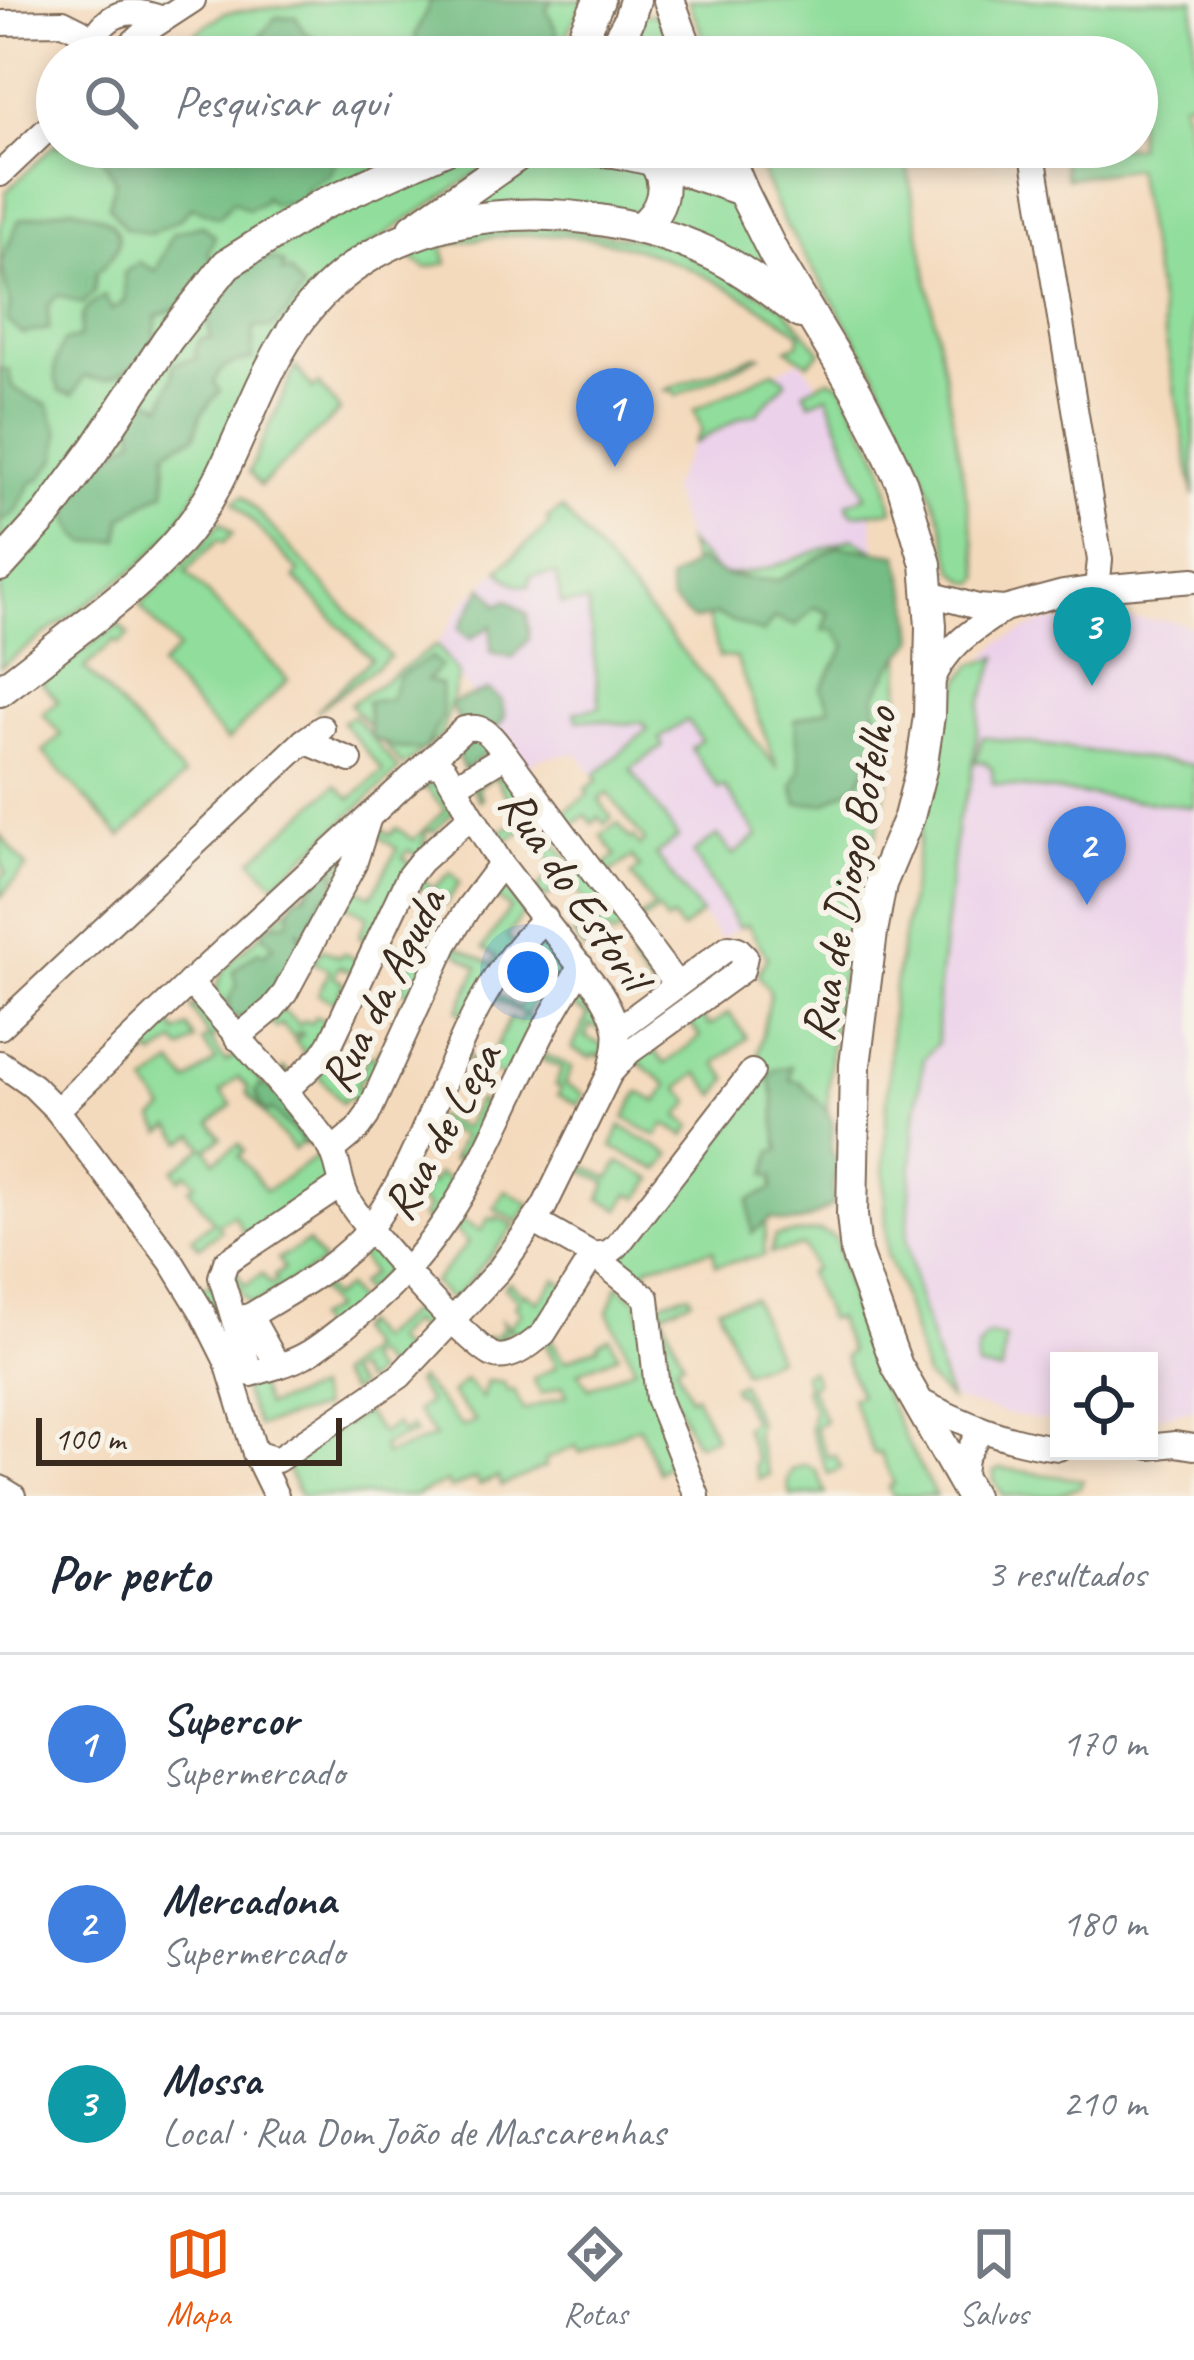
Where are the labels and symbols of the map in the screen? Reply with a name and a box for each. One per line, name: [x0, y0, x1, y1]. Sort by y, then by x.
pin: 1: [576, 368, 654, 467]
pin: 3: [1053, 587, 1131, 686]
street label: Rua de Diogo Botelho: [786, 700, 910, 1046]
street label: Rua do Estoril: [486, 777, 668, 1007]
pin: 2: [1048, 806, 1126, 905]
street label: Rua da Aguda: [305, 876, 460, 1102]
your location: [498, 942, 558, 1002]
street label: Rua de Leça: [368, 1029, 516, 1230]
scale bar: [36, 1412, 342, 1465]

